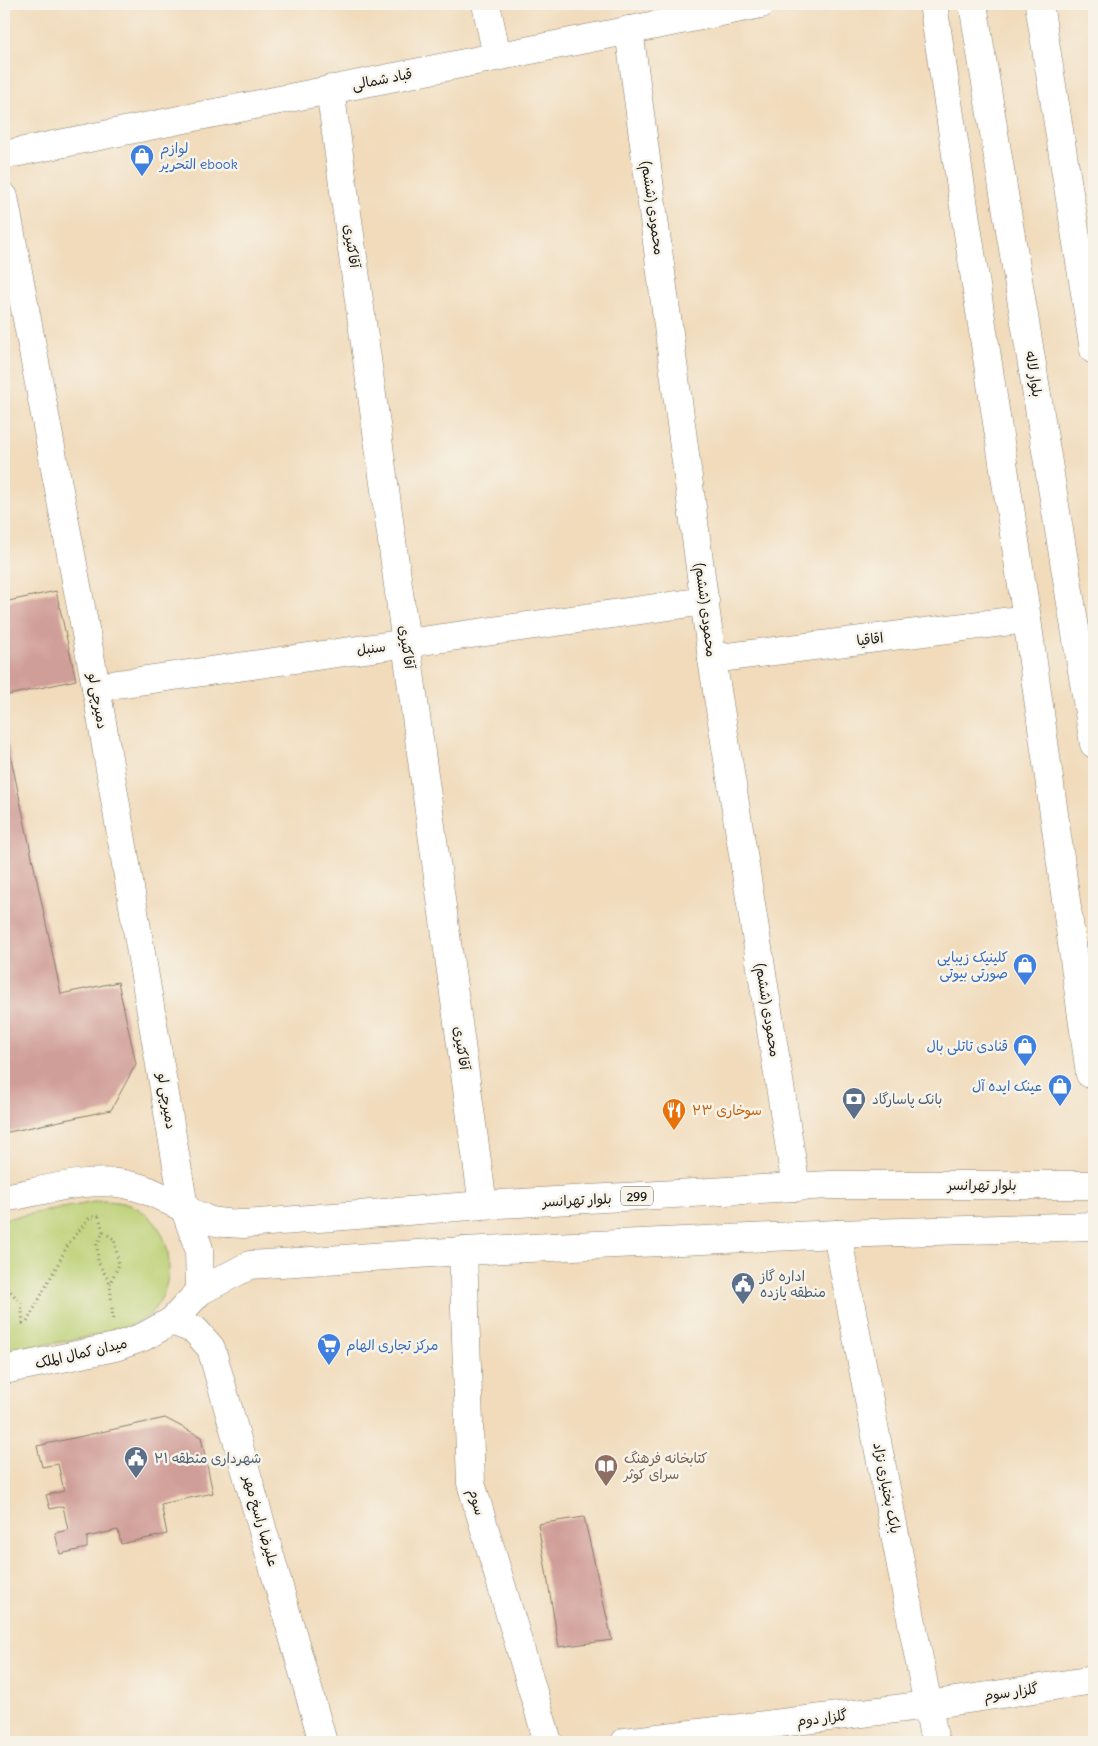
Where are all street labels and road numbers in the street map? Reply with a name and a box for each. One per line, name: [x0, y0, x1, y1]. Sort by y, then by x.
street label: قباد شمالی: [350, 64, 414, 94]
street label: محمودی (ششم): [636, 160, 669, 256]
street label: آقاکثیری: [340, 223, 364, 270]
street label: بلوار لاله: [1021, 350, 1047, 398]
street label: محمودی (ششم): [689, 562, 721, 658]
street label: آقاکثیری: [395, 624, 419, 671]
street label: اقاقیا: [856, 628, 884, 650]
street label: سنبل: [355, 637, 387, 659]
street label: دمیرچی لو: [83, 671, 112, 731]
street label: محمودی (ششم): [750, 962, 784, 1058]
street label: آقاکثیری: [450, 1025, 474, 1072]
street label: دمیرچی لو: [153, 1071, 180, 1131]
street label: بلوار تهرانسر: [946, 1176, 1017, 1194]
road number: 299: [621, 1186, 653, 1206]
street label: بلوار تهرانسر: [541, 1189, 612, 1211]
street label: میدان کمال الملک: [33, 1334, 129, 1372]
street label: بابک بختیاری نژاد: [869, 1441, 905, 1535]
street label: علیرضا راسخ مهر: [238, 1473, 283, 1569]
street label: سوم: [462, 1487, 489, 1518]
street label: گلزار سوم: [983, 1679, 1040, 1708]
street label: گلزار دوم: [796, 1706, 849, 1732]

